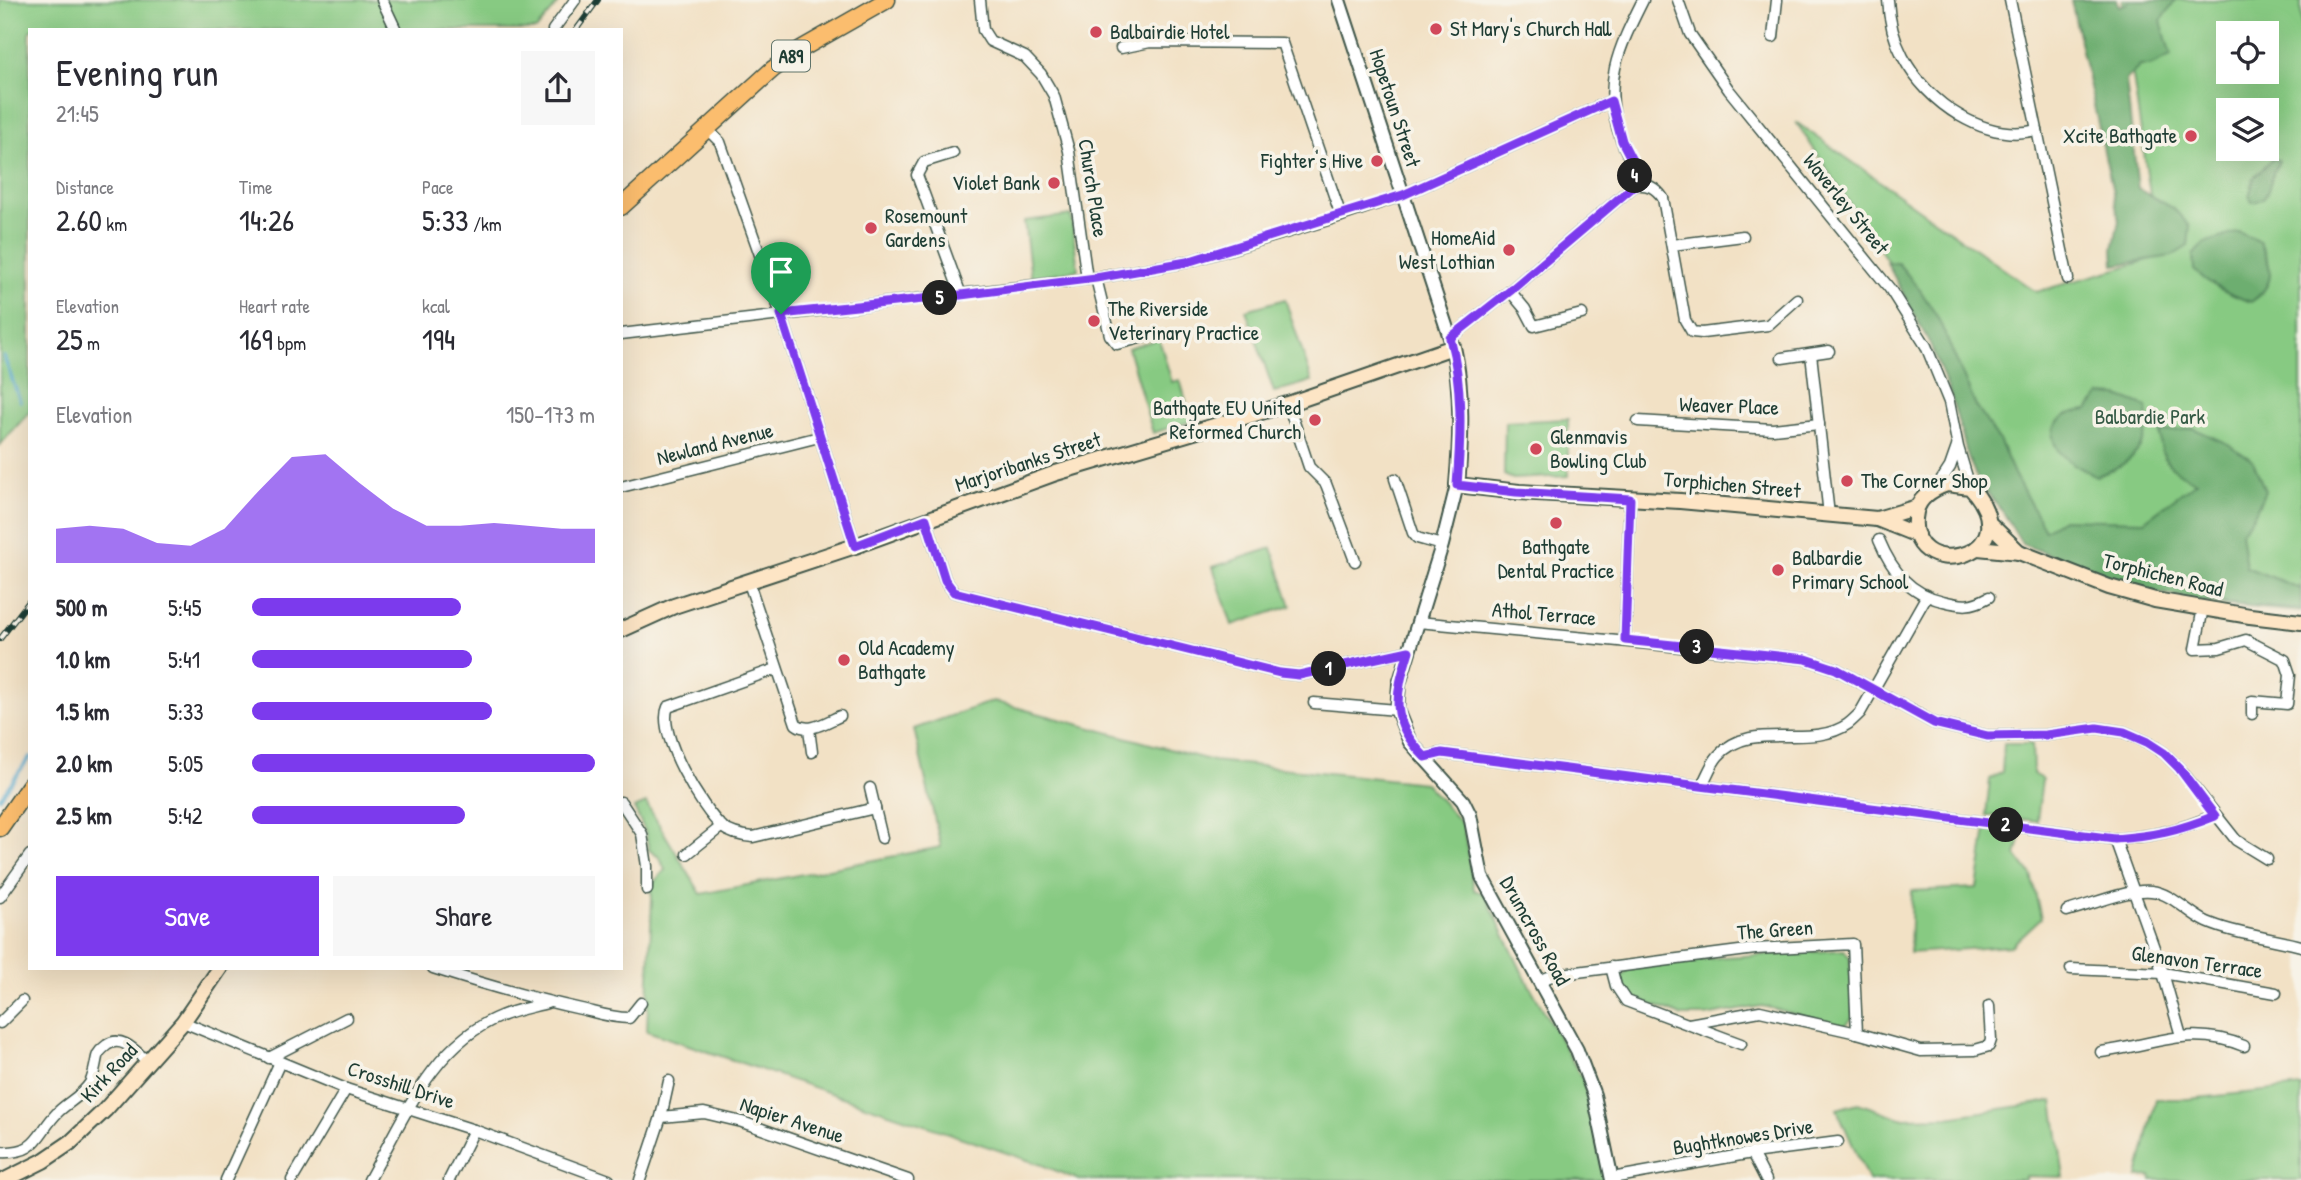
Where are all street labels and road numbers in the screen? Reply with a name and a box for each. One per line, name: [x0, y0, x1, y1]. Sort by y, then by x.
road number: A89: [772, 40, 810, 72]
street label: Hopetoun Street: [1363, 45, 1428, 172]
street label: Church Place: [1071, 137, 1116, 239]
street label: Waverley Street: [1797, 147, 1897, 261]
street label: Weaver Place: [1679, 389, 1779, 422]
street label: Newland Avenue: [654, 415, 776, 472]
street label: Marjoribanks Street: [951, 424, 1105, 499]
street label: Torphichen Street: [1662, 464, 1803, 505]
street label: Torphichen Road: [2100, 546, 2226, 603]
street label: Athol Terrace: [1491, 595, 1597, 632]
street label: Drumcross Road: [1493, 871, 1577, 991]
street label: The Green: [1736, 912, 1814, 947]
street label: Glenavon Terrace: [2130, 938, 2264, 985]
street label: Kirk Road: [74, 1037, 144, 1109]
street label: Crosshill Drive: [344, 1054, 458, 1115]
street label: Napier Avenue: [736, 1089, 848, 1150]
street label: Bughtknowes Drive: [1671, 1111, 1815, 1162]

